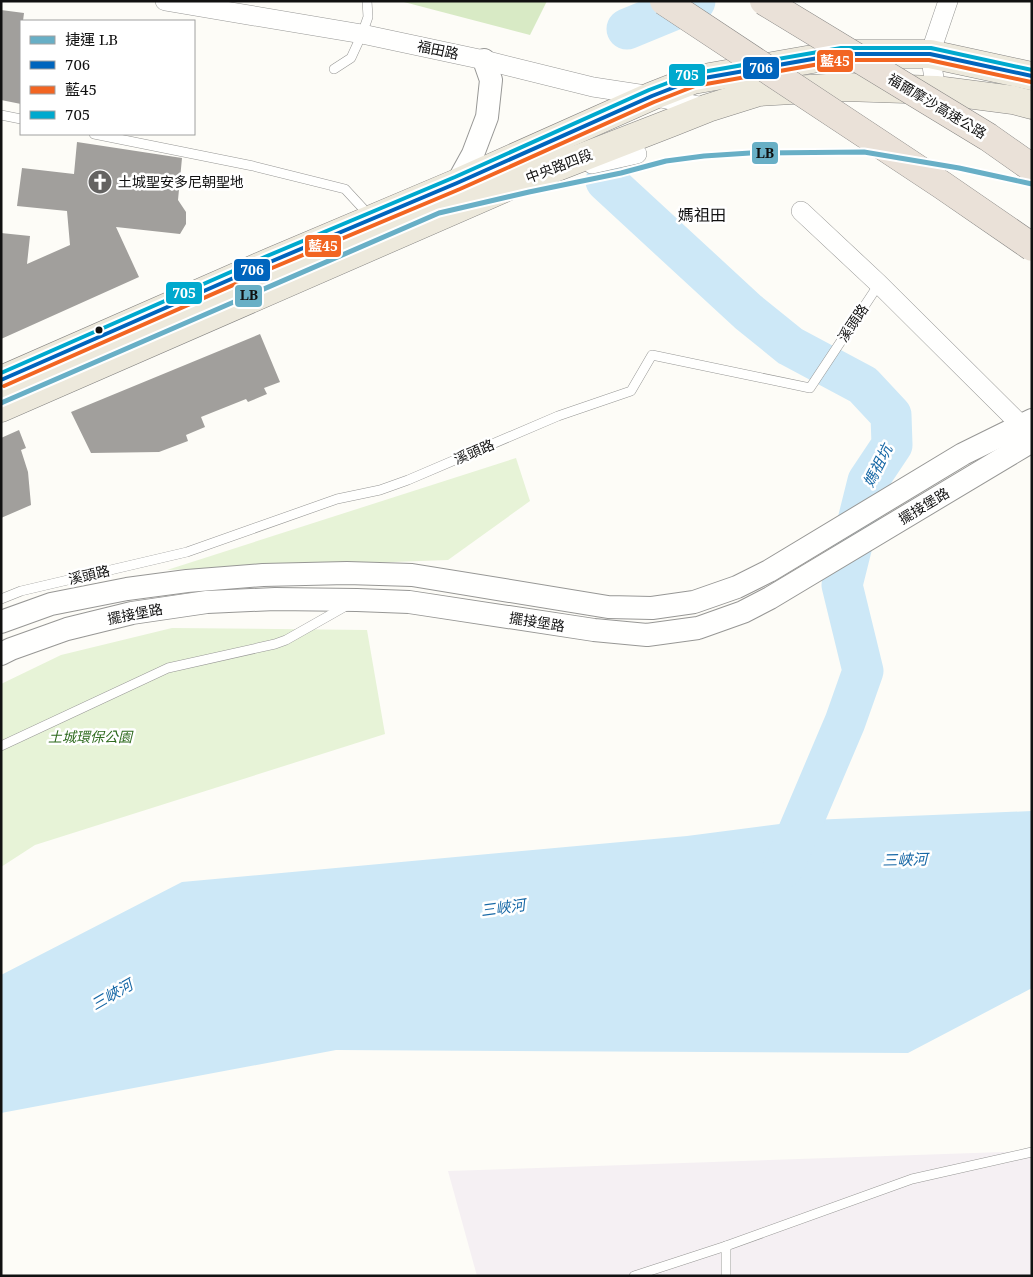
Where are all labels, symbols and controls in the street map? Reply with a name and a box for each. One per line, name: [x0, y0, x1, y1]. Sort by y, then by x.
legend: [20, 20, 195, 135]
text: 捷運 LB: [65, 29, 118, 49]
street label: 福田路: [416, 36, 461, 63]
line badge: 藍45: [816, 49, 854, 73]
text: 藍45: [820, 51, 850, 70]
text: 706: [65, 54, 90, 74]
line badge: 706: [742, 56, 780, 80]
text: 706: [749, 58, 773, 77]
line badge: 705: [668, 63, 706, 87]
text: 705: [675, 65, 699, 84]
street label: 福爾摩沙高速公路: [884, 69, 990, 143]
text: 藍45: [65, 79, 97, 99]
text: 705: [65, 104, 90, 124]
line badge: LB: [751, 141, 779, 165]
text: LB: [756, 143, 774, 162]
street label: 中央路四段: [523, 144, 595, 187]
church icon: 土城聖安多尼朝聖地: [87, 169, 113, 195]
place label: 土城聖安多尼朝聖地: [118, 172, 244, 191]
district label: 媽祖田: [678, 204, 726, 226]
line badge: 藍45: [304, 234, 342, 258]
text: 藍45: [308, 236, 338, 255]
line badge: 706: [233, 258, 271, 282]
text: 706: [240, 260, 264, 279]
line badge: 705: [165, 281, 203, 305]
text: 705: [172, 283, 196, 302]
line badge: LB: [234, 284, 263, 308]
text: LB: [240, 285, 258, 304]
street label: 溪頭路: [833, 300, 872, 345]
unlabelled marker: [94, 325, 104, 335]
street label: 溪頭路: [451, 435, 497, 468]
water label: 媽祖坑: [858, 439, 897, 490]
street label: 擺接堡路: [895, 483, 953, 528]
street label: 溪頭路: [66, 561, 111, 588]
street label: 擺接堡路: [106, 599, 164, 628]
street label: 擺接堡路: [508, 608, 566, 635]
park label: 土城環保公園: [48, 727, 134, 746]
water label: 三峽河: [882, 849, 931, 869]
water label: 三峽河: [479, 894, 529, 920]
water label: 三峽河: [87, 973, 139, 1014]

